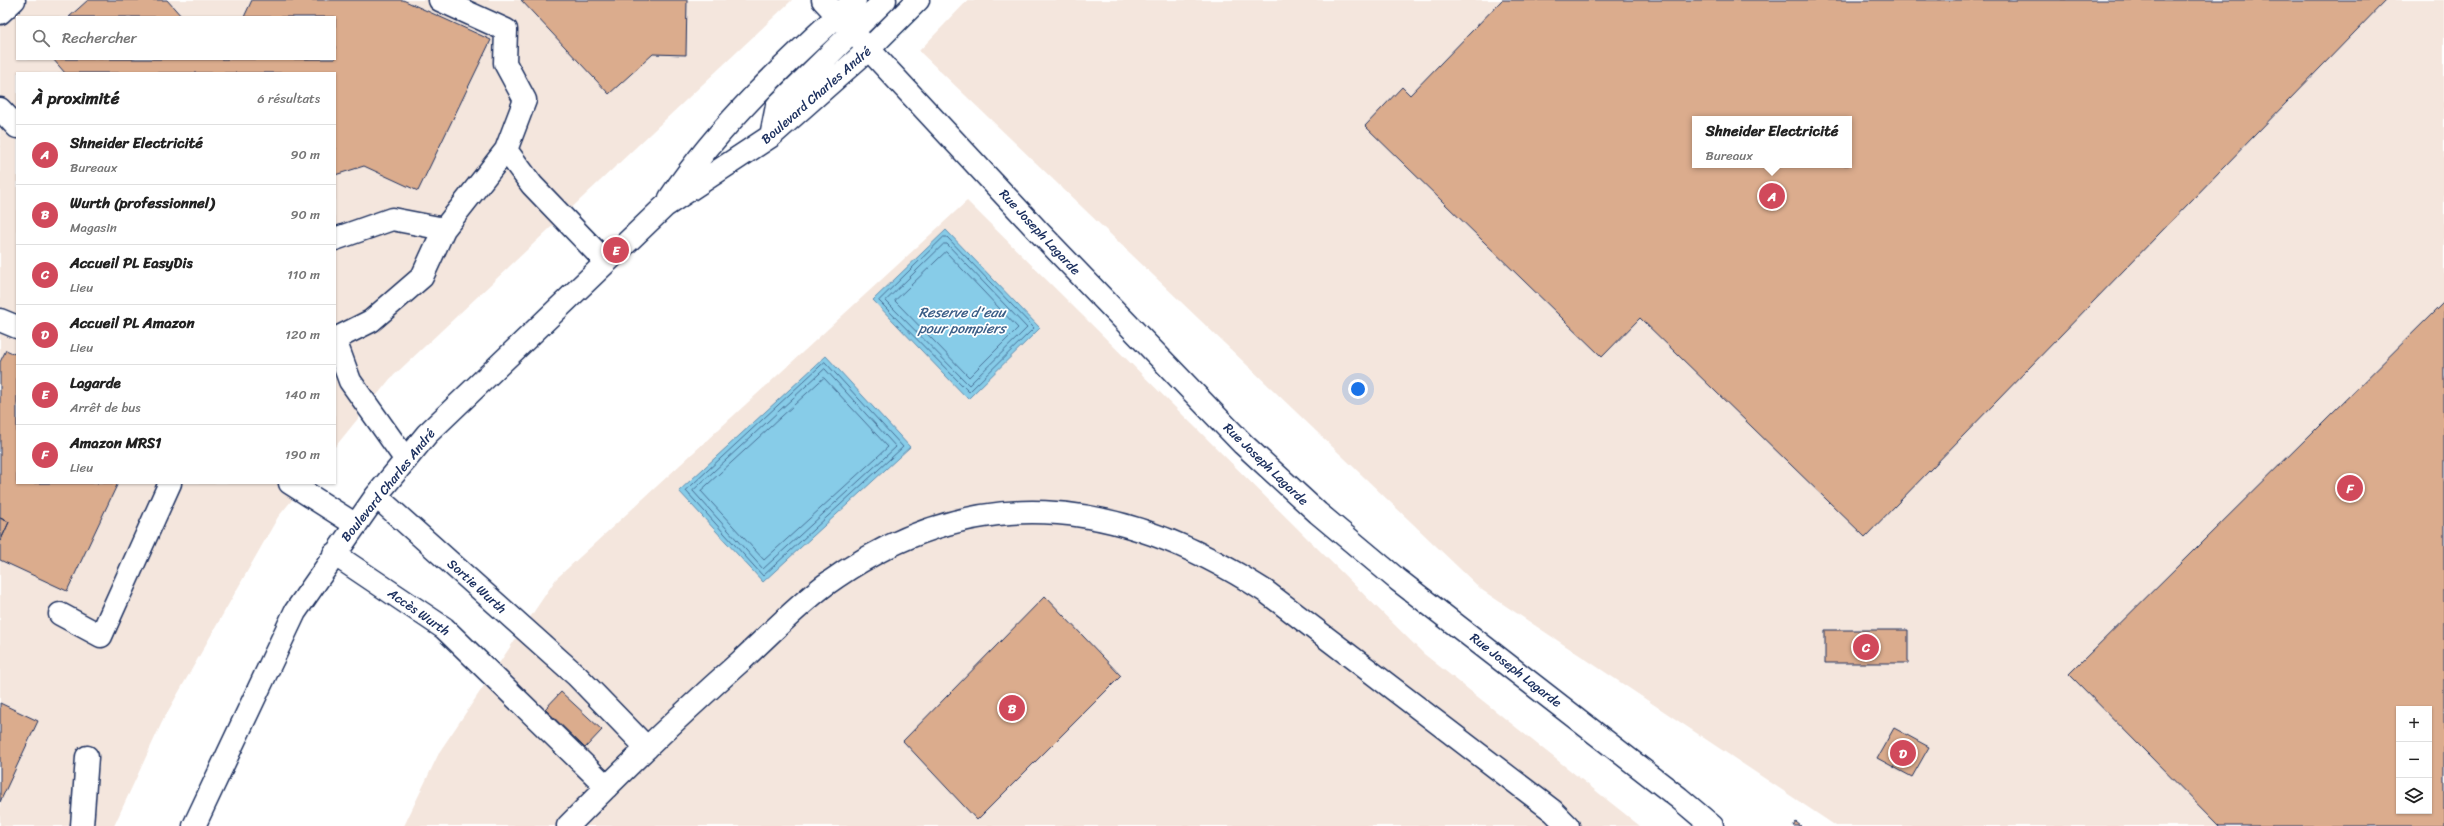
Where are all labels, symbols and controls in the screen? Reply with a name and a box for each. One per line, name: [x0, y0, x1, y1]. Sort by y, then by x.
search box: [16, 16, 336, 60]
text: Rechercher: [62, 25, 137, 51]
icon: search: [30, 27, 52, 49]
street label: Boulevard Charles André: [755, 40, 877, 150]
text: À proximité: [32, 83, 119, 113]
text: 6 résultats: [257, 87, 320, 110]
popup: [1692, 116, 1852, 168]
text: Shneider Electricité: [1706, 118, 1838, 144]
text: Shneider Electricité: [70, 130, 203, 156]
text: A: [41, 143, 49, 166]
text: 90 m: [290, 143, 320, 166]
text: Bureaux: [1706, 144, 1753, 167]
text: Bureaux: [70, 156, 117, 179]
pin: A: [1759, 181, 1785, 211]
street label: Rue Joseph Lagarde: [994, 183, 1087, 281]
text: Wurth (professionnel): [70, 190, 214, 216]
text: B: [41, 203, 49, 226]
text: 90 m: [290, 203, 320, 226]
text: Magasin: [70, 216, 117, 239]
pin: E: [603, 235, 629, 265]
text: Accueil PL EasyDis: [70, 250, 193, 276]
text: C: [41, 263, 49, 286]
text: 110 m: [287, 263, 320, 286]
text: Lieu: [70, 276, 93, 299]
water label: Reserve d'eau pour pompiers: [916, 300, 1008, 341]
text: Accueil PL Amazon: [70, 310, 195, 336]
text: D: [41, 323, 49, 346]
text: 120 m: [285, 323, 320, 346]
text: Lieu: [70, 336, 93, 359]
text: Lagarde: [70, 370, 121, 396]
your location: [1348, 379, 1368, 399]
text: E: [41, 383, 49, 406]
text: 140 m: [285, 383, 320, 406]
text: Arrêt de bus: [70, 396, 141, 419]
street label: Rue Joseph Lagarde: [1218, 417, 1314, 511]
street label: Boulevard Charles André: [335, 423, 441, 547]
text: Amazon MRS1: [70, 430, 161, 456]
text: F: [41, 443, 49, 466]
text: 190 m: [285, 443, 320, 466]
text: Lieu: [70, 456, 93, 479]
pin: F: [2337, 473, 2363, 503]
street label: Sortie Wurth: [442, 553, 512, 619]
street label: Accès Wurth: [382, 581, 455, 642]
street label: Rue Joseph Lagarde: [1465, 627, 1567, 714]
pin: C: [1853, 632, 1879, 662]
pin: B: [999, 693, 1025, 723]
map controls: [2396, 706, 2432, 814]
button: +: [2396, 706, 2432, 742]
pin: D: [1890, 738, 1916, 768]
button: −: [2396, 742, 2432, 778]
button: layers: [2396, 778, 2432, 814]

